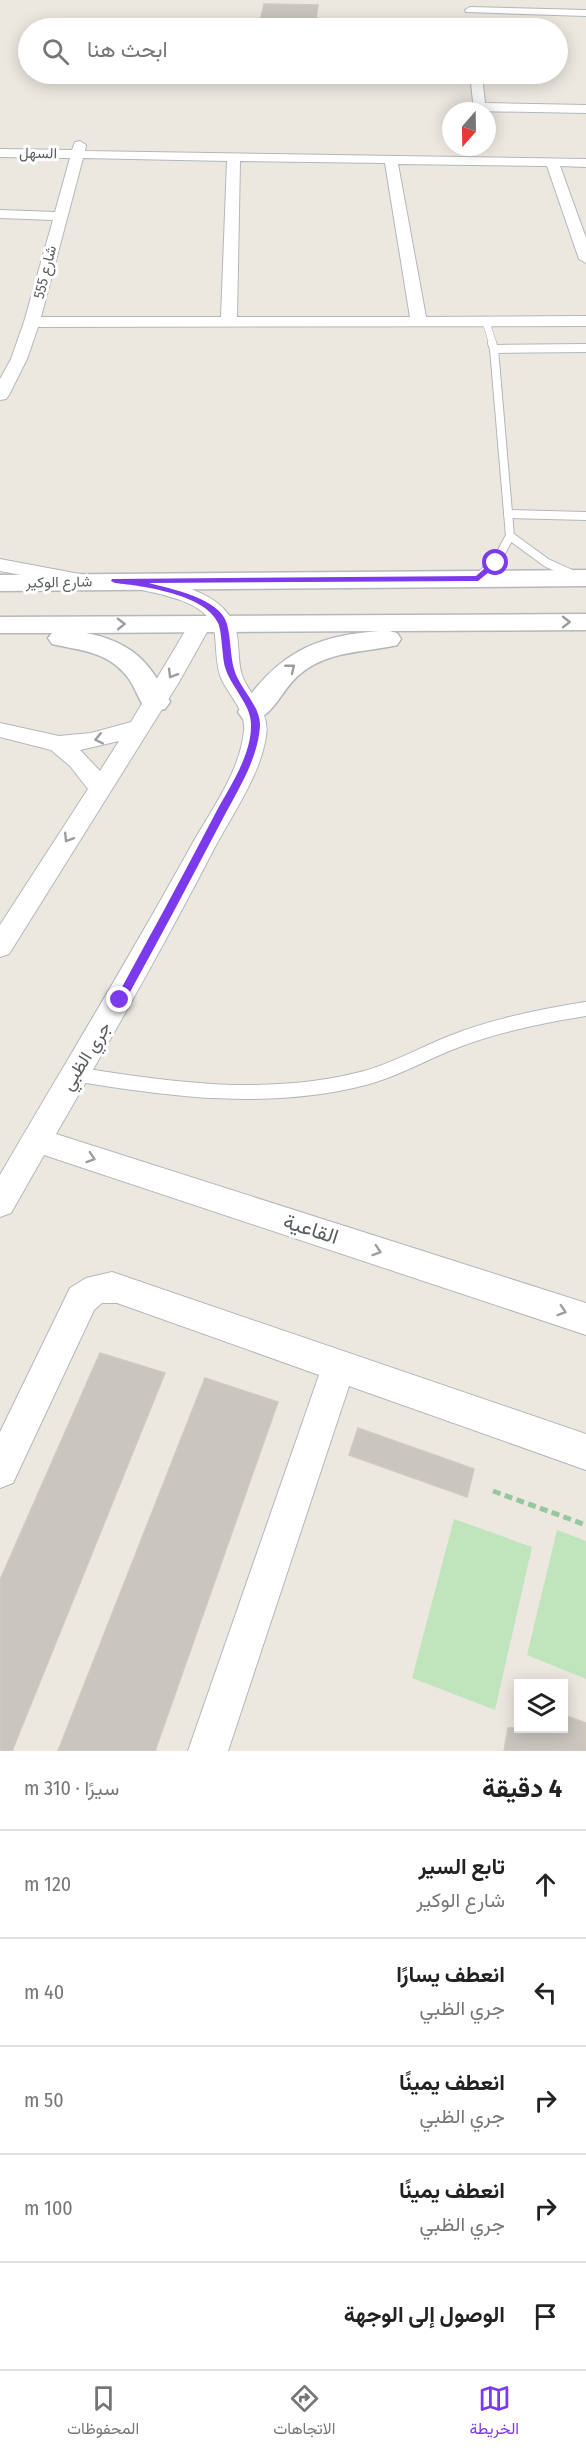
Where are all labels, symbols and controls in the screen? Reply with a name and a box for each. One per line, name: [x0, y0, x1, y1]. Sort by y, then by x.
search box: [18, 18, 568, 84]
icon: search: [39, 35, 72, 68]
text: ابحث هنا: [87, 36, 168, 63]
north arrow: [442, 102, 496, 156]
street label: السهل: [19, 144, 57, 162]
street label: شارع 555: [30, 243, 62, 301]
route start: [482, 549, 508, 575]
street label: شارع الوكير: [25, 572, 93, 594]
one-way arrow: [561, 616, 570, 628]
one-way arrow: [117, 618, 126, 630]
one-way arrow: [284, 665, 295, 676]
one-way arrow: [168, 668, 180, 678]
one-way arrow: [94, 732, 104, 745]
one-way arrow: [64, 832, 75, 843]
route end: [106, 986, 132, 1012]
street label: جري الظبي: [56, 1018, 119, 1097]
one-way arrow: [85, 1151, 96, 1163]
street label: القاعية: [280, 1208, 342, 1250]
one-way arrow: [371, 1244, 382, 1256]
one-way arrow: [556, 1304, 567, 1316]
map controls: [514, 1679, 568, 1733]
button: layers: [514, 1679, 568, 1733]
text: 4 دقيقة: [482, 1773, 562, 1804]
text: سيرًا · 310 m: [24, 1776, 119, 1800]
text: تابع السير: [418, 1853, 505, 1880]
icon: ahead: [529, 1868, 562, 1901]
text: 120 m: [24, 1872, 71, 1896]
text: شارع الوكير: [416, 1888, 505, 1912]
text: انعطف يسارًا: [396, 1961, 505, 1988]
icon: left: [529, 1976, 562, 2009]
text: 40 m: [24, 1980, 64, 2004]
text: جري الظبي: [419, 1996, 505, 2020]
text: انعطف يمينًا: [399, 2069, 505, 2096]
icon: right: [529, 2084, 562, 2117]
text: 50 m: [24, 2088, 64, 2112]
text: جري الظبي: [419, 2104, 505, 2128]
text: انعطف يمينًا: [399, 2177, 505, 2204]
icon: right: [529, 2192, 562, 2225]
text: 100 m: [24, 2196, 73, 2220]
text: جري الظبي: [419, 2212, 505, 2236]
icon: arrive: [529, 2300, 562, 2333]
text: الوصول إلى الوجهة: [344, 2301, 505, 2328]
tab: المحفوظات: [67, 2382, 139, 2443]
tab: الاتجاهات: [273, 2382, 335, 2443]
tab: الخريطة: [469, 2382, 519, 2443]

